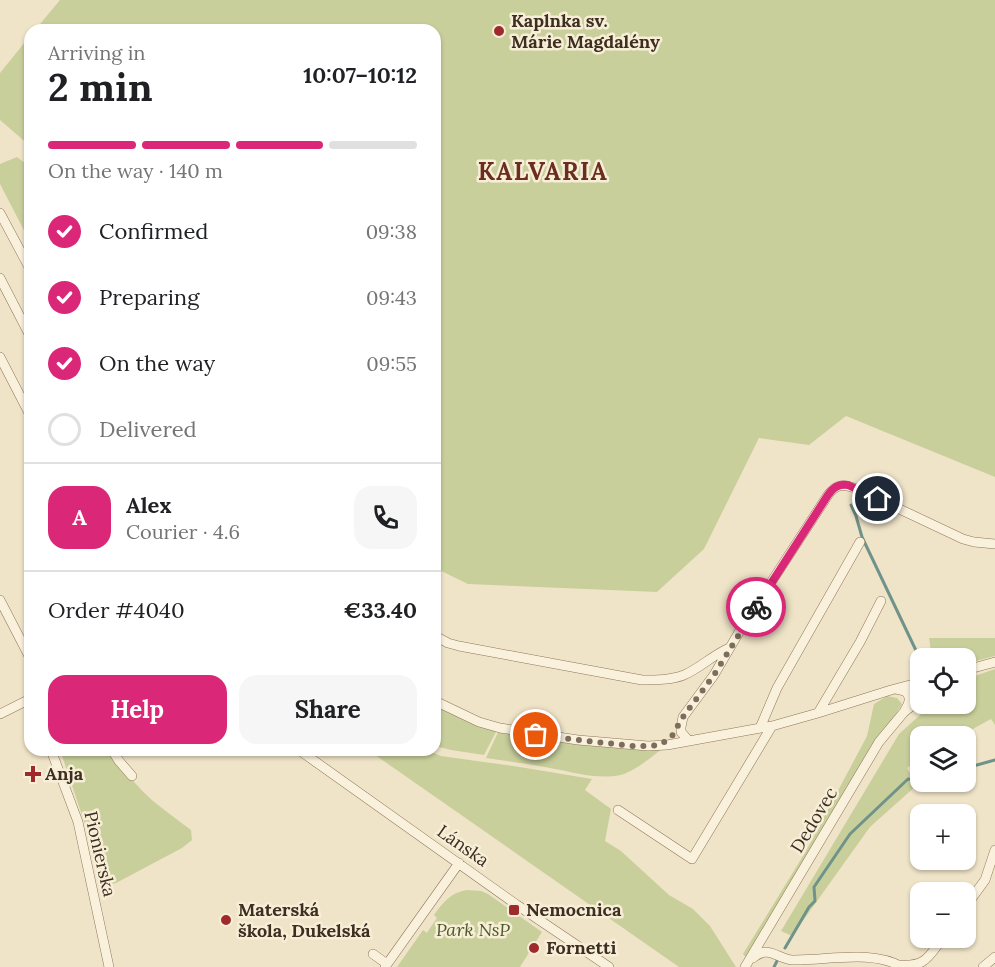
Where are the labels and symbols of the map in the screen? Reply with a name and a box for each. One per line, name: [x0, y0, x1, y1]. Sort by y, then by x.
place label: Kaplnka sv. Márie Magdalény: [511, 9, 660, 53]
marker: Kaplnka sv. Márie Magdalény: [492, 24, 506, 38]
district label: KALVARIA: [478, 156, 608, 187]
pin: [852, 473, 903, 524]
courier: [726, 577, 786, 637]
pin: [510, 709, 561, 760]
place label: Anja: [45, 762, 84, 785]
marker: Anja: [26, 767, 40, 781]
street label: Dedovec: [785, 783, 842, 857]
street label: Pionierska: [79, 809, 122, 899]
street label: Lánska: [433, 819, 494, 872]
place label: Materská škola, Dukelská: [238, 898, 371, 942]
place label: Nemocnica: [526, 898, 622, 921]
marker: Nemocnica: [507, 903, 521, 917]
marker: Materská škola, Dukelská: [219, 913, 233, 927]
park label: Park NsP: [436, 918, 510, 941]
place label: Fornetti: [546, 936, 616, 959]
marker: Fornetti: [527, 941, 541, 955]

